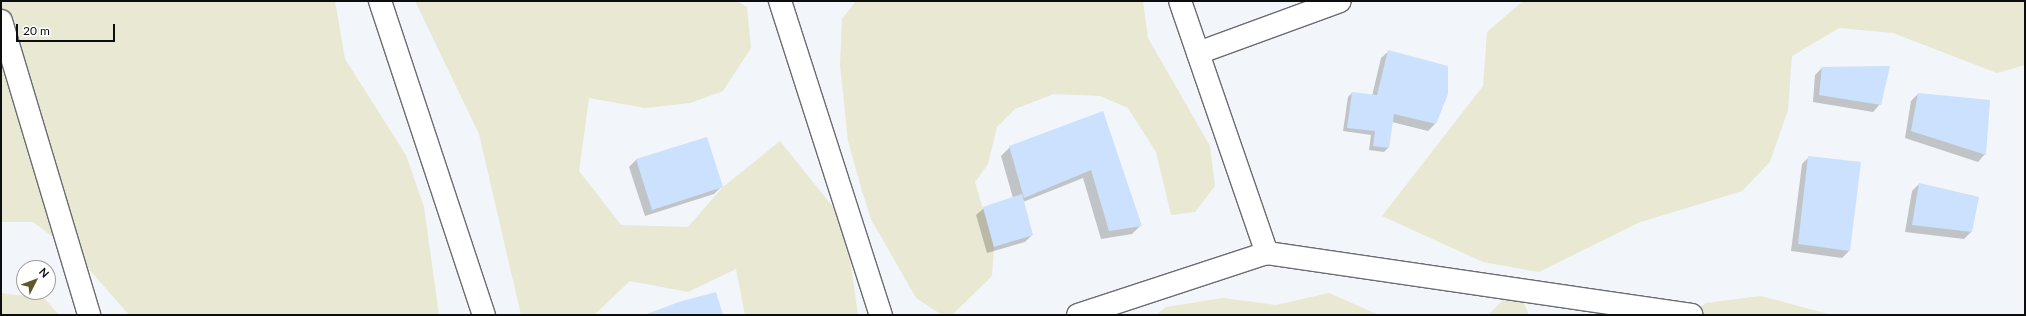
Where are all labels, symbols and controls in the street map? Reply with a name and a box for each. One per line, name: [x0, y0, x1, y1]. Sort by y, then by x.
scale bar: [18, 16, 117, 42]
text: 20 m: [23, 23, 50, 38]
north arrow: [16, 260, 56, 300]
text: N: [37, 265, 52, 280]

